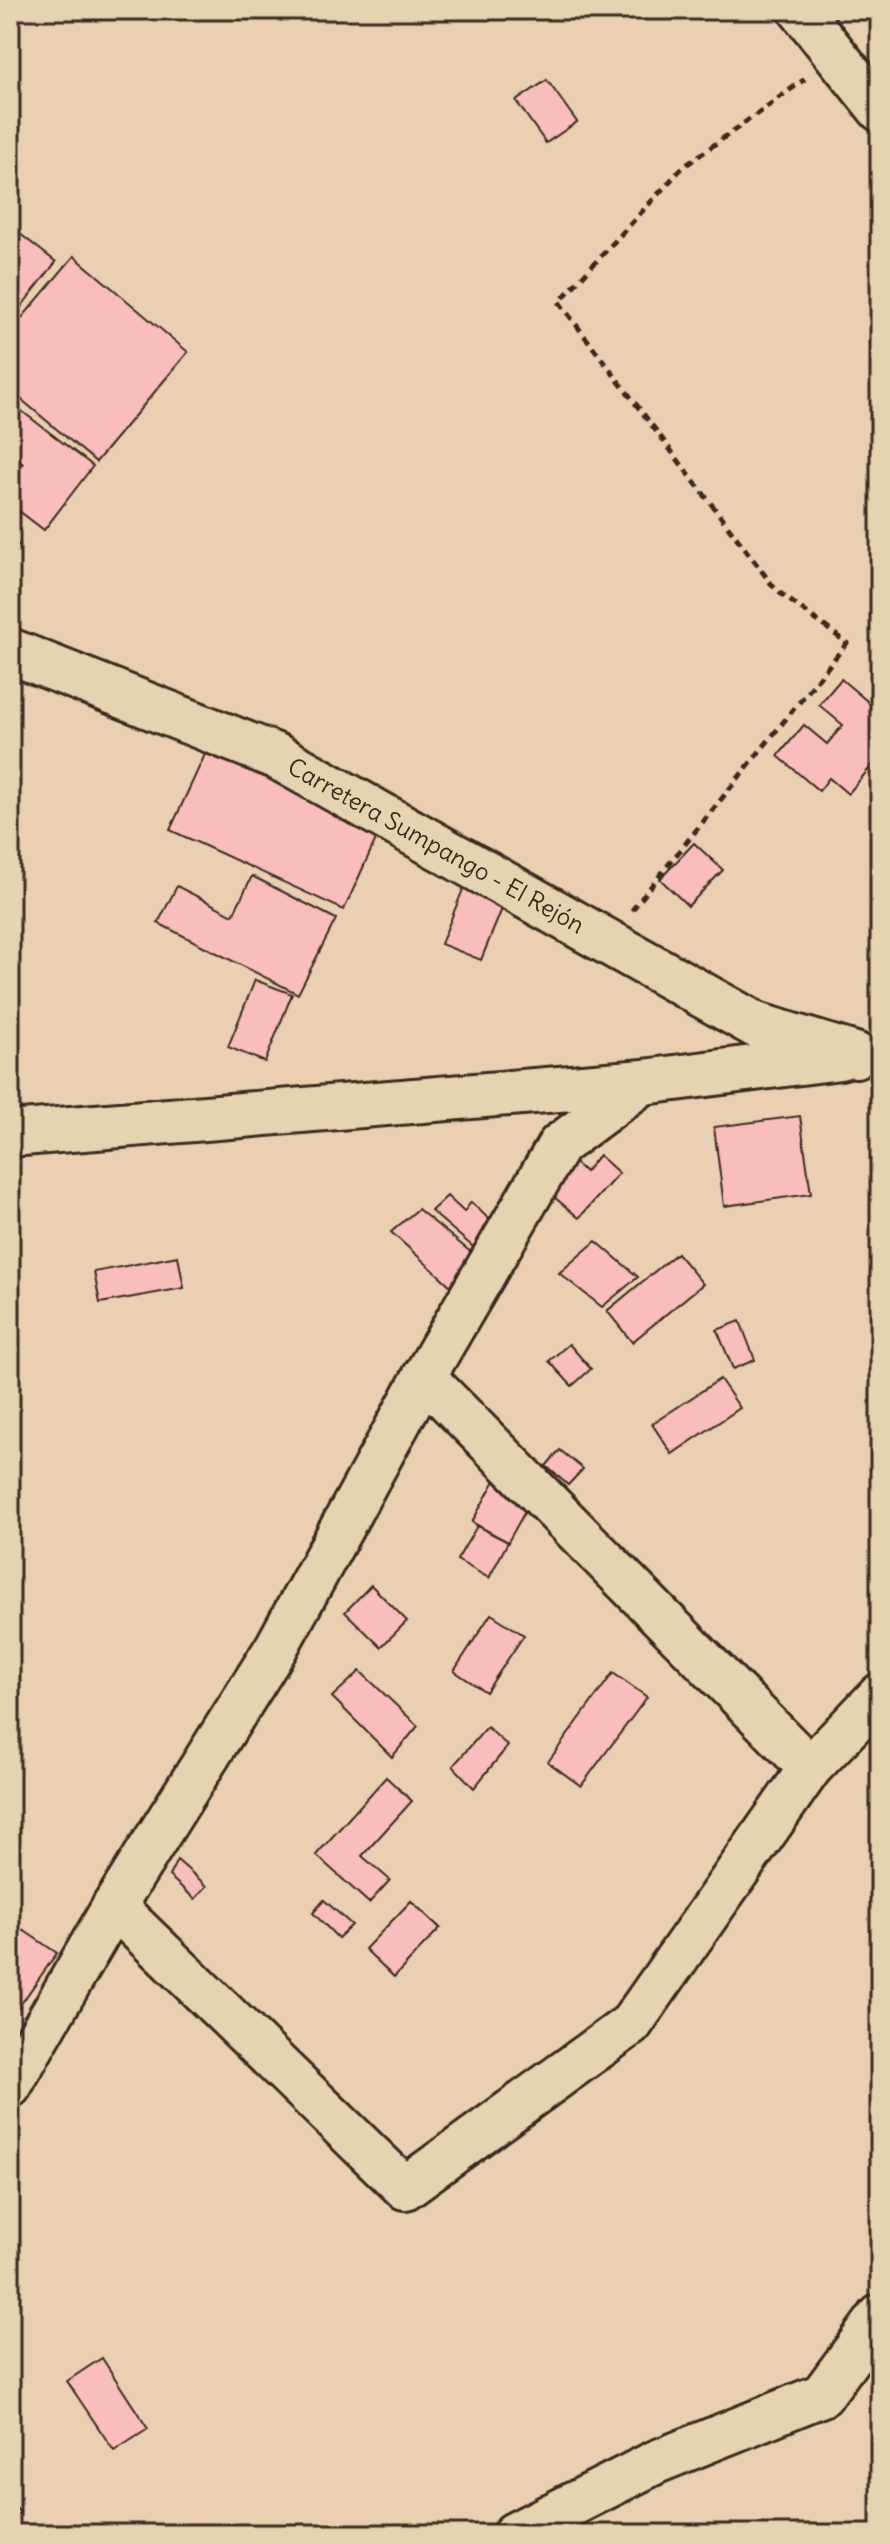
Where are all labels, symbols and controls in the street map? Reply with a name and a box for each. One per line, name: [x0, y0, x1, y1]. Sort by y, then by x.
street label: Carretera Sumpango - El Rejón: [283, 751, 590, 939]

